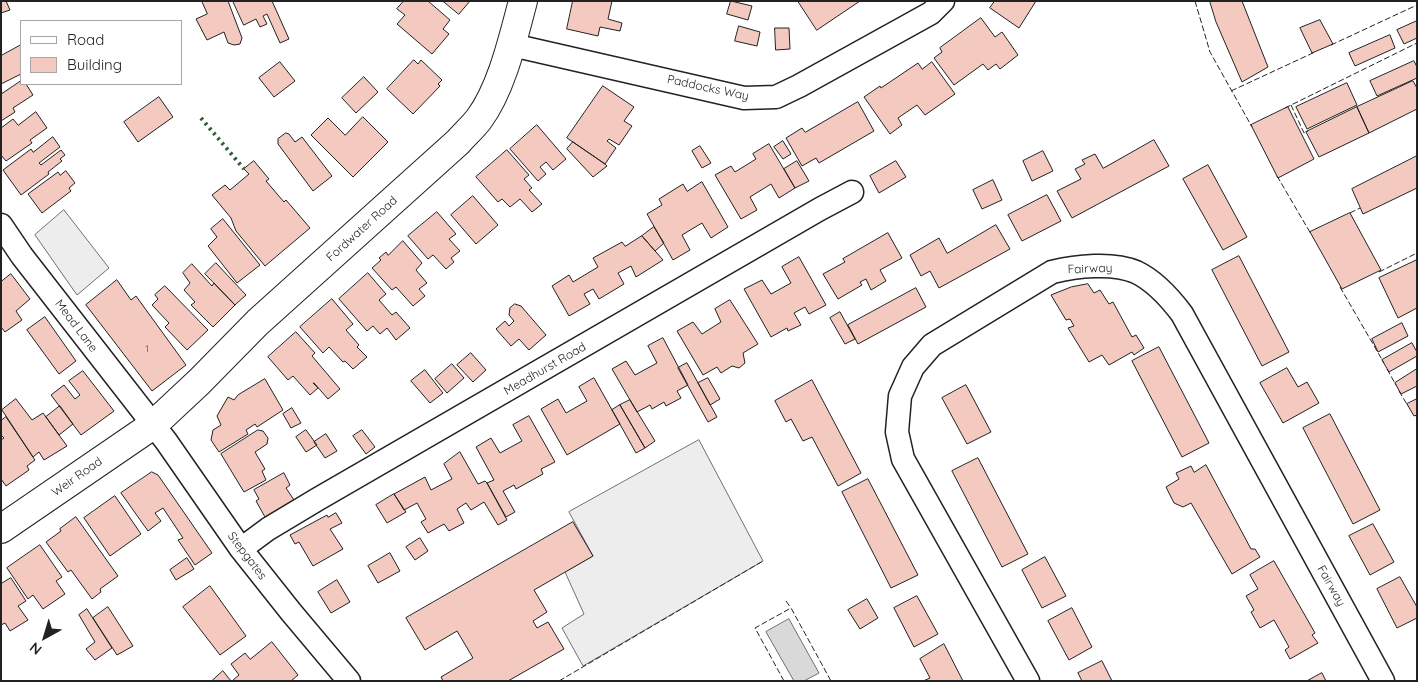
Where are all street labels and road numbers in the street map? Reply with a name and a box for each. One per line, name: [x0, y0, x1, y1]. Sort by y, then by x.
street label: Paddocks Way: [666, 72, 750, 104]
street label: Fordwater Road: [324, 193, 400, 265]
street label: Fairway: [1067, 261, 1113, 277]
street label: Mead Lane: [52, 297, 100, 355]
street label: Meadhurst Road: [501, 340, 589, 398]
street label: Weir Road: [49, 454, 105, 500]
street label: Stepgates: [224, 529, 270, 583]
street label: Fairway: [1314, 563, 1348, 609]

